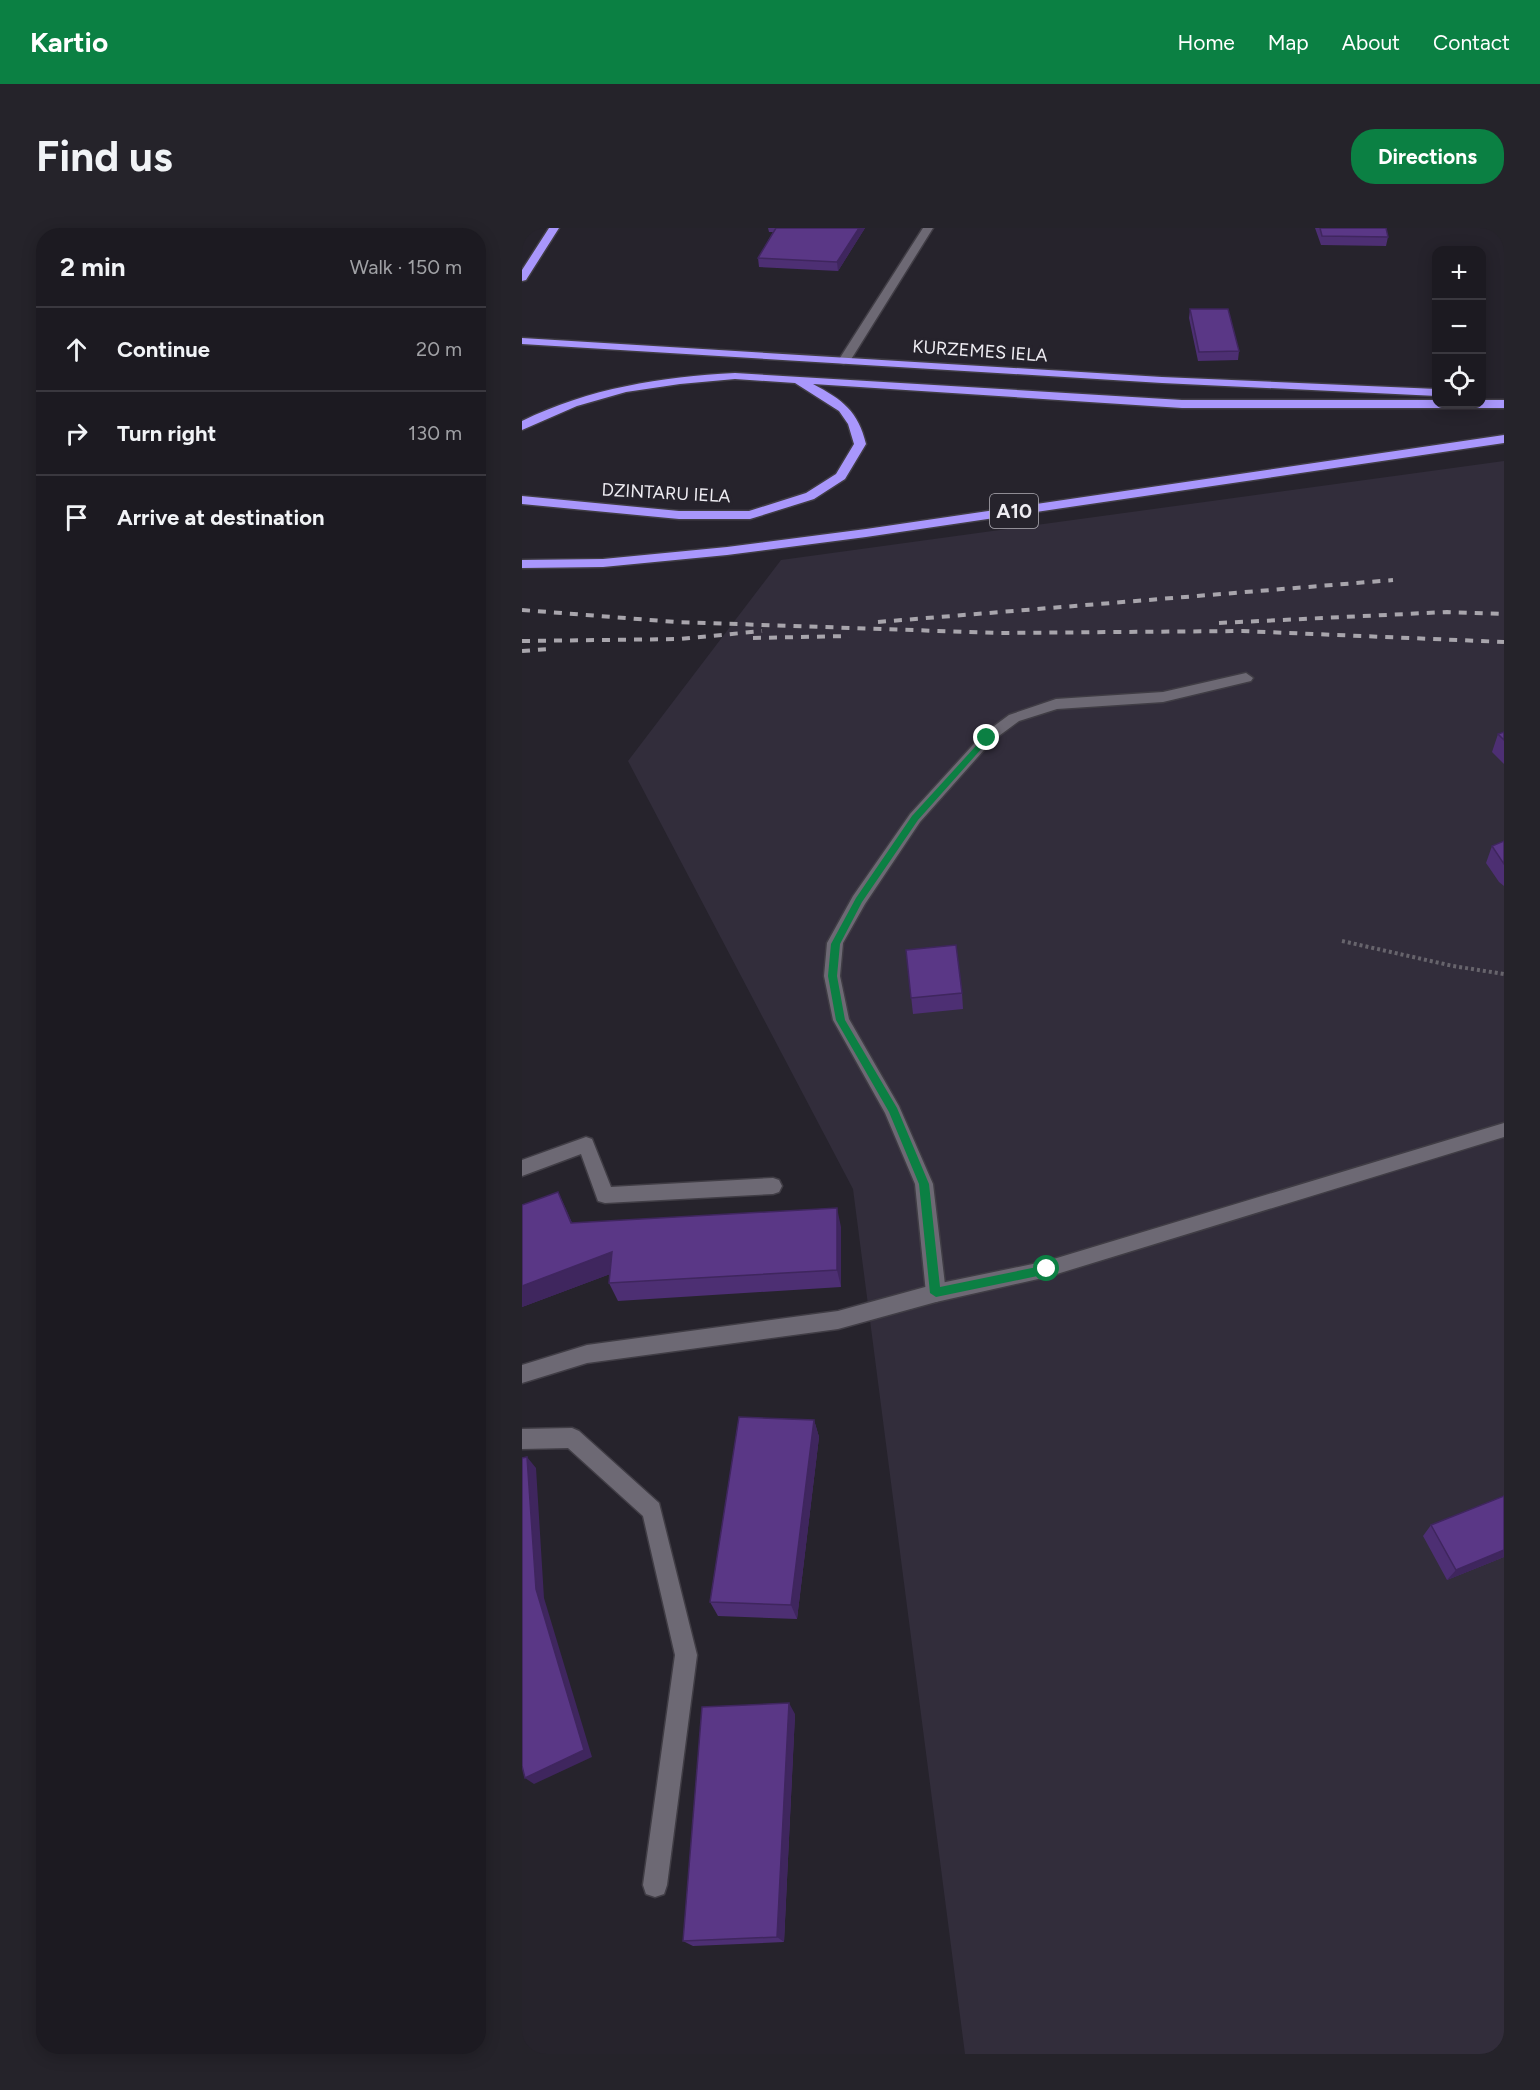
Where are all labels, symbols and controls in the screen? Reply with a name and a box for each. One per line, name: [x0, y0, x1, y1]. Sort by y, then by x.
text: Kartio: [30, 25, 108, 59]
text: Home: [1178, 30, 1235, 55]
text: Map: [1268, 30, 1309, 55]
text: About: [1342, 30, 1400, 55]
text: Contact: [1433, 30, 1510, 55]
button: Directions: [1351, 129, 1504, 184]
text: Find us: [36, 131, 173, 182]
map controls: [1432, 246, 1486, 408]
button: +: [1432, 246, 1486, 300]
text: 2 min: [60, 251, 126, 283]
text: Walk · 150 m: [350, 255, 462, 279]
button: −: [1432, 300, 1486, 354]
icon: ahead: [60, 333, 93, 366]
street label: KURZEMES IELA: [912, 335, 1048, 367]
text: Continue: [117, 336, 210, 363]
text: 20 m: [416, 337, 462, 361]
button: locate: [1432, 354, 1486, 408]
icon: right: [60, 417, 93, 450]
text: Turn right: [117, 420, 216, 447]
text: 130 m: [408, 421, 462, 445]
street label: DZINTARU IELA: [601, 479, 731, 507]
road number: A10: [990, 494, 1038, 528]
icon: arrive: [60, 501, 93, 534]
text: Arrive at destination: [117, 504, 325, 531]
route end: [973, 724, 999, 750]
route start: [1033, 1255, 1059, 1281]

